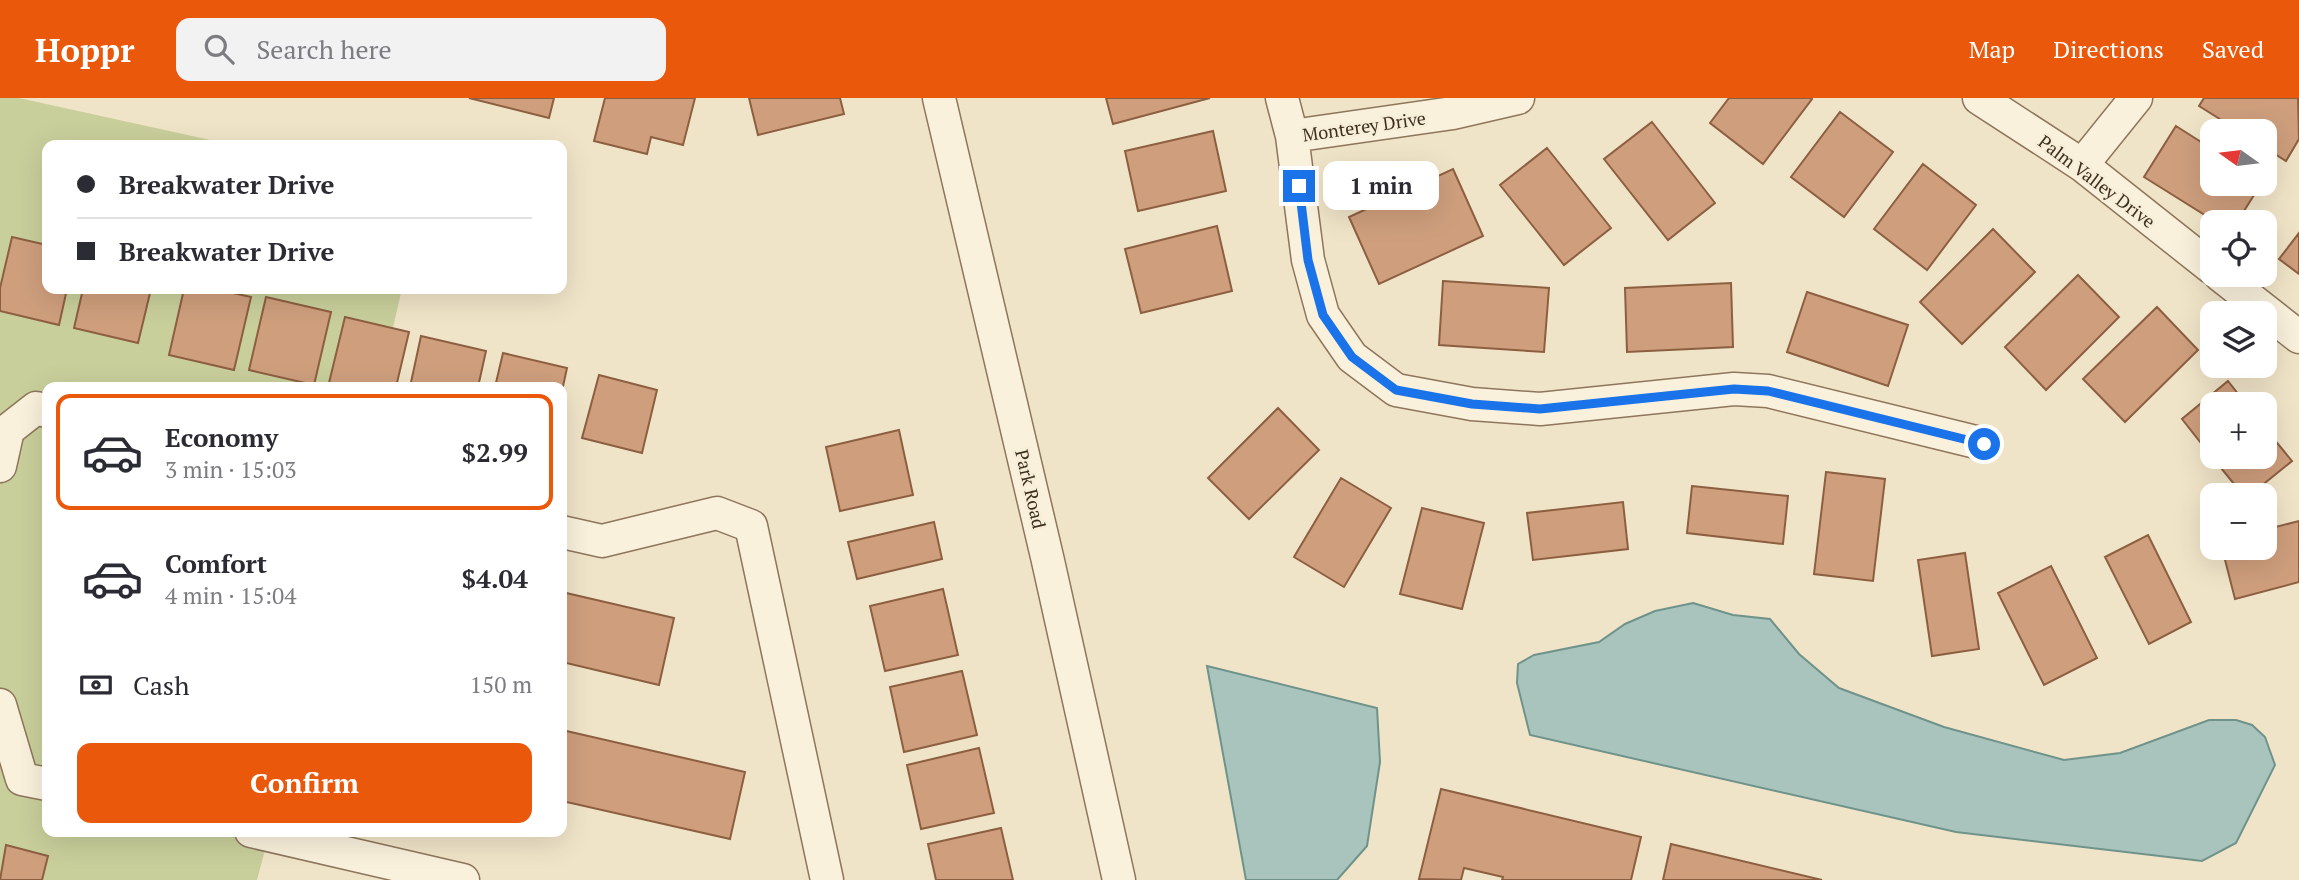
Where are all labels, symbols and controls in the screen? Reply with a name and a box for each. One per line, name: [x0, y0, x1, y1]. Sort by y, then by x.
search box: [176, 18, 666, 81]
text: Hoppr: [35, 28, 134, 71]
icon: search: [200, 30, 238, 68]
text: Search here: [256, 32, 392, 66]
text: Map: [1969, 33, 2015, 65]
text: Directions: [2053, 33, 2164, 65]
text: Saved: [2202, 33, 2264, 65]
street label: Monterey Drive: [1301, 105, 1427, 147]
north arrow: [2200, 119, 2277, 196]
map controls: [2200, 119, 2277, 560]
street label: Palm Valley Drive: [2034, 129, 2160, 233]
callout: 1 min: [1324, 162, 1439, 210]
text: Breakwater Drive: [119, 167, 335, 201]
route end: [1283, 170, 1315, 202]
text: 1 min: [1350, 170, 1412, 201]
button: locate: [2200, 210, 2277, 287]
text: Breakwater Drive: [119, 234, 335, 268]
button: layers: [2200, 301, 2277, 378]
button: +: [2200, 392, 2277, 469]
text: Economy: [165, 420, 278, 454]
icon: car: [81, 421, 144, 484]
route start: [1968, 428, 2000, 460]
text: $2.99: [462, 435, 528, 469]
street label: Park Road: [1010, 447, 1052, 531]
text: 3 min · 15:03: [165, 454, 297, 485]
button: −: [2200, 483, 2277, 560]
text: Comfort: [165, 546, 267, 580]
icon: car: [81, 547, 144, 610]
text: $4.04: [462, 561, 528, 595]
text: 4 min · 15:04: [165, 580, 297, 611]
icon: cash: [77, 666, 115, 704]
text: Cash: [133, 668, 189, 702]
text: 150 m: [470, 669, 532, 700]
button: Confirm: [77, 743, 532, 823]

